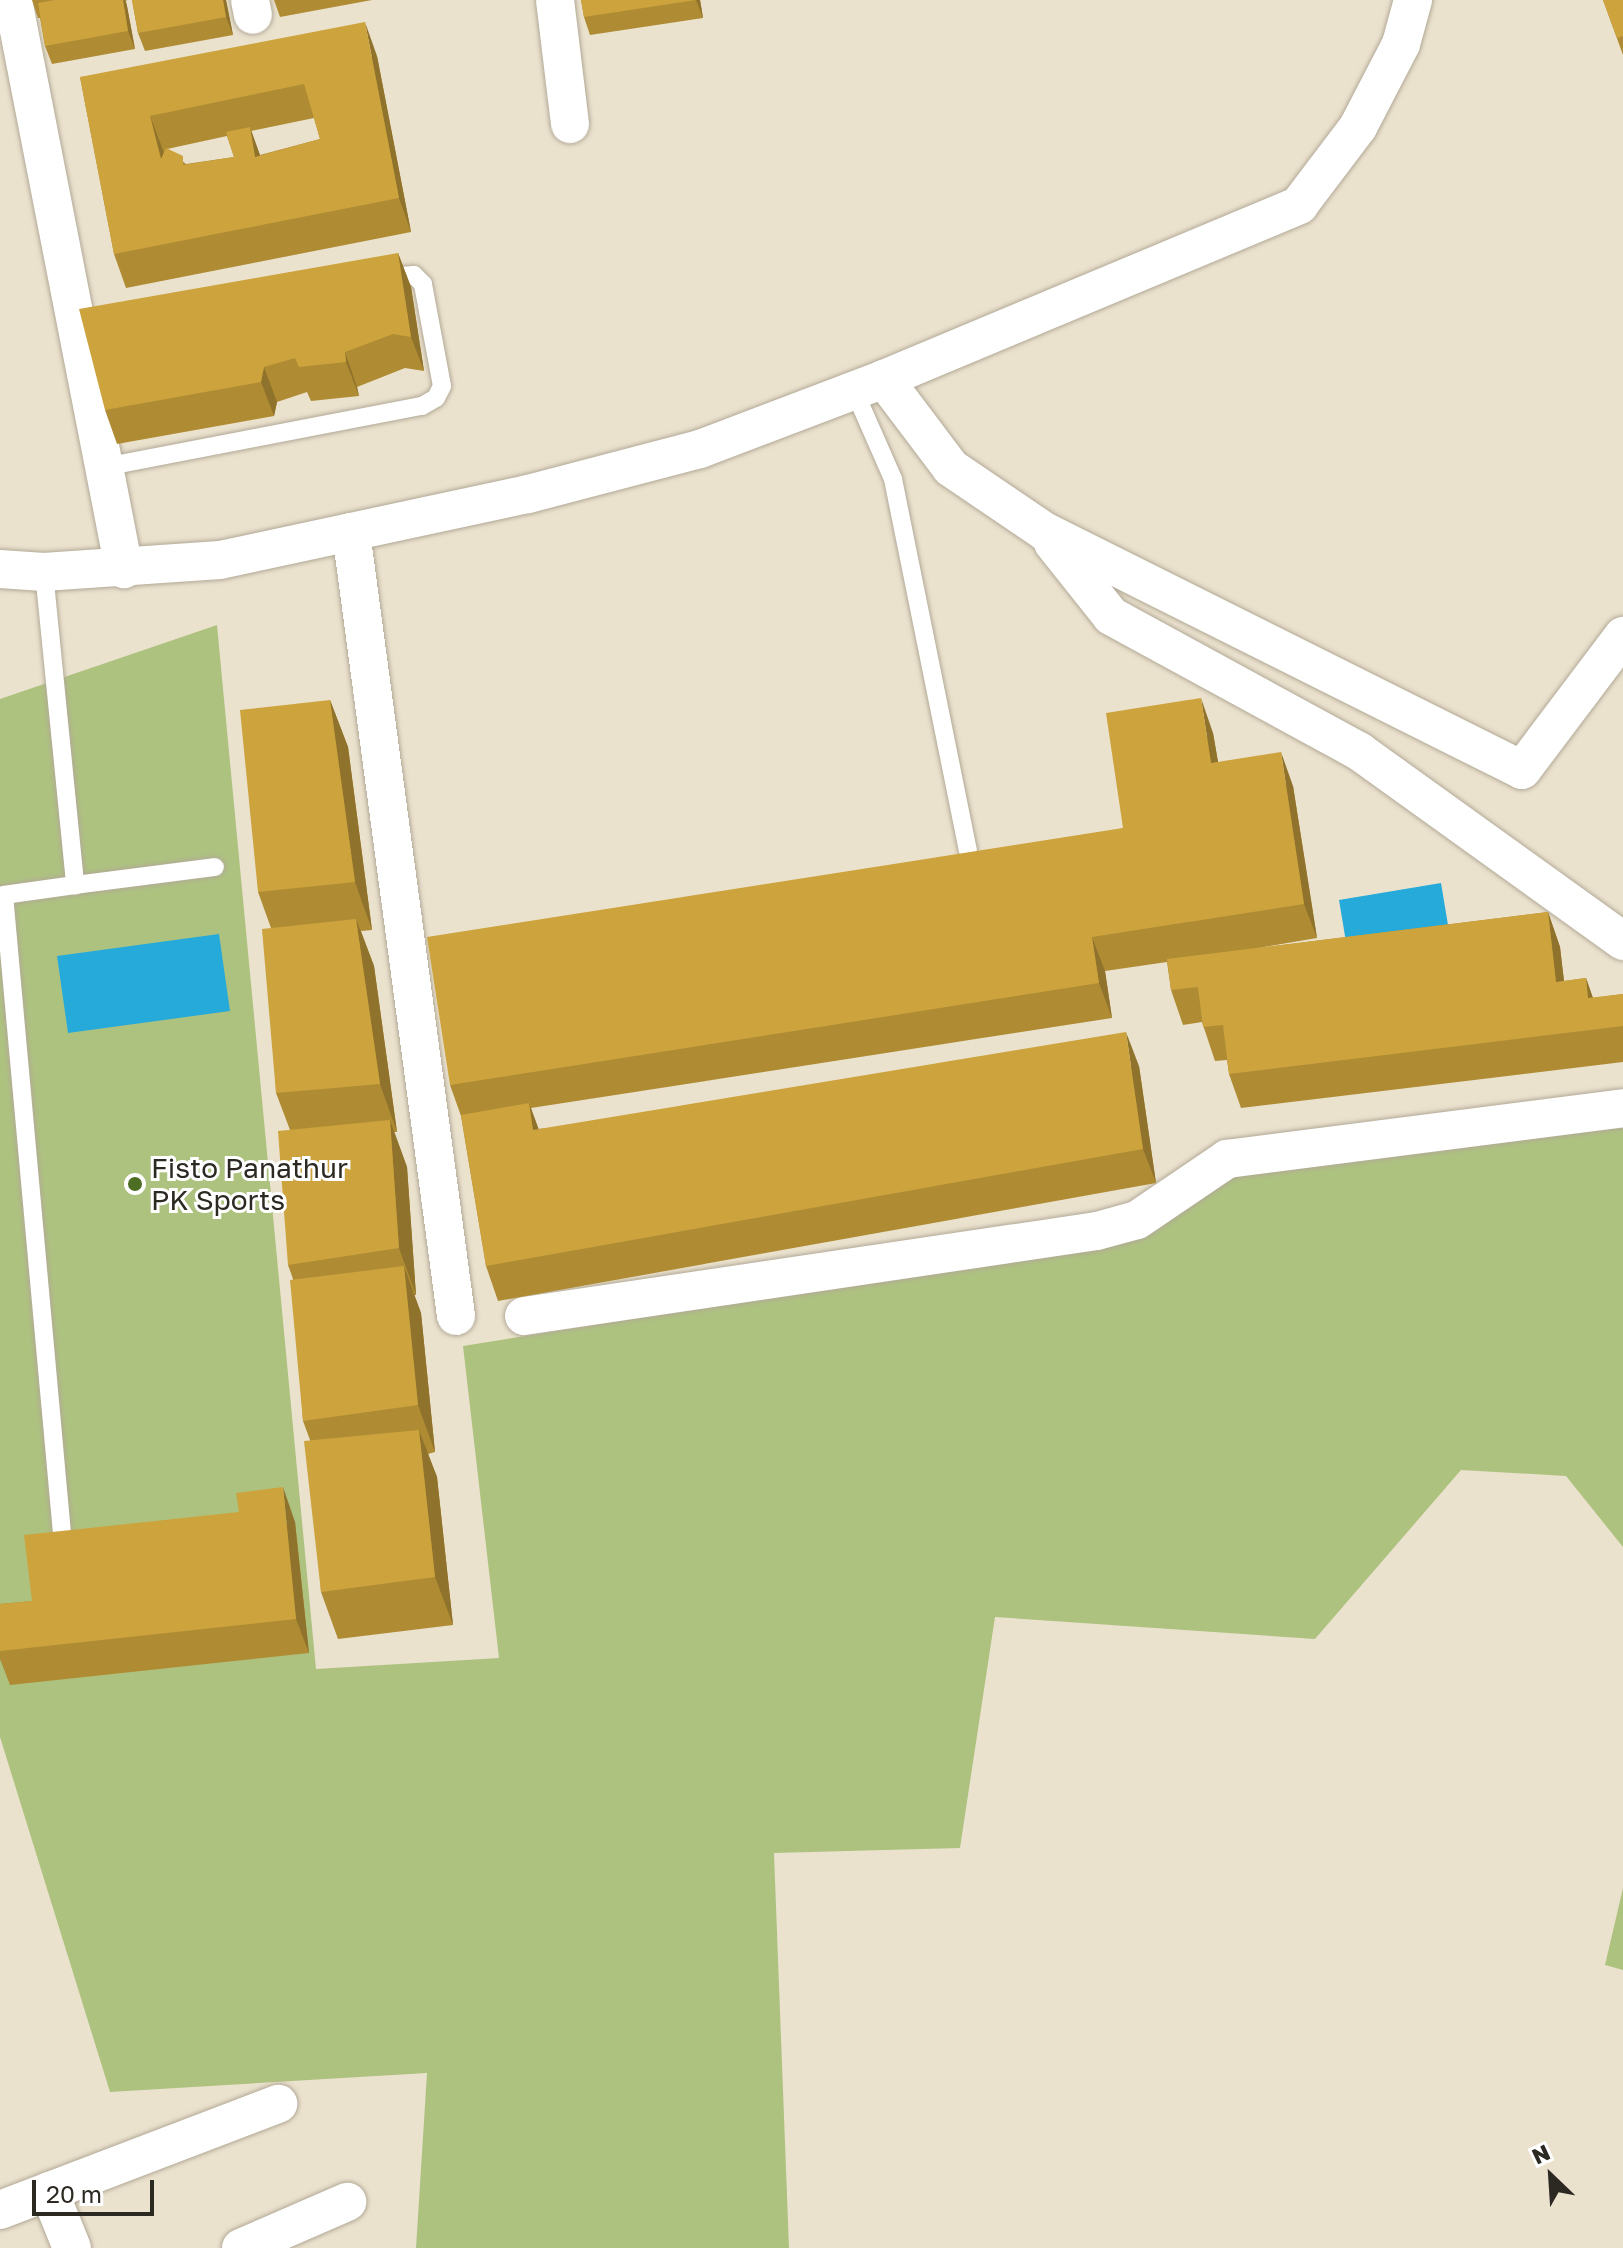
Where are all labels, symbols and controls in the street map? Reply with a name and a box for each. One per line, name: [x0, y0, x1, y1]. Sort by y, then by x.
place label: Fisto Panathur PK Sports: [151, 1151, 348, 1217]
marker: Fisto Panathur PK Sports: [126, 1175, 144, 1193]
north arrow: [1511, 2136, 1591, 2216]
text: N: [1527, 2138, 1554, 2170]
scale bar: [36, 2164, 158, 2214]
text: 20 m: [46, 2179, 102, 2208]

